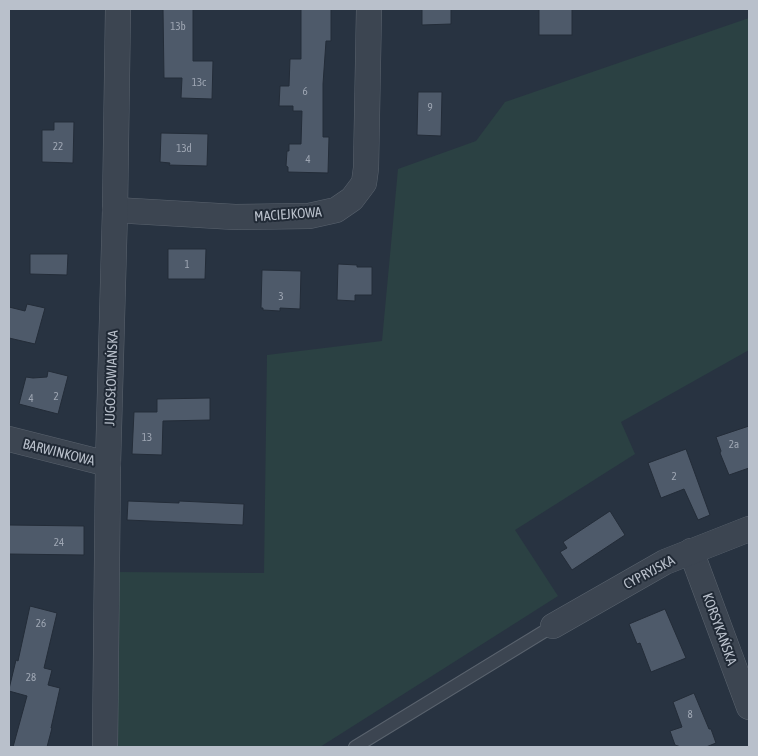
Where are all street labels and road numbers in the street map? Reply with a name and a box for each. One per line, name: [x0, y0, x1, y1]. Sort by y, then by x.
street label: MACIEJKOWA: [254, 204, 322, 224]
street label: JUGOSŁOWIAŃSKA: [101, 330, 121, 426]
street label: BARWINKOWA: [21, 435, 97, 469]
street label: CYPRYJSKA: [621, 552, 677, 592]
street label: KORSYKAŃSKA: [700, 591, 740, 667]

